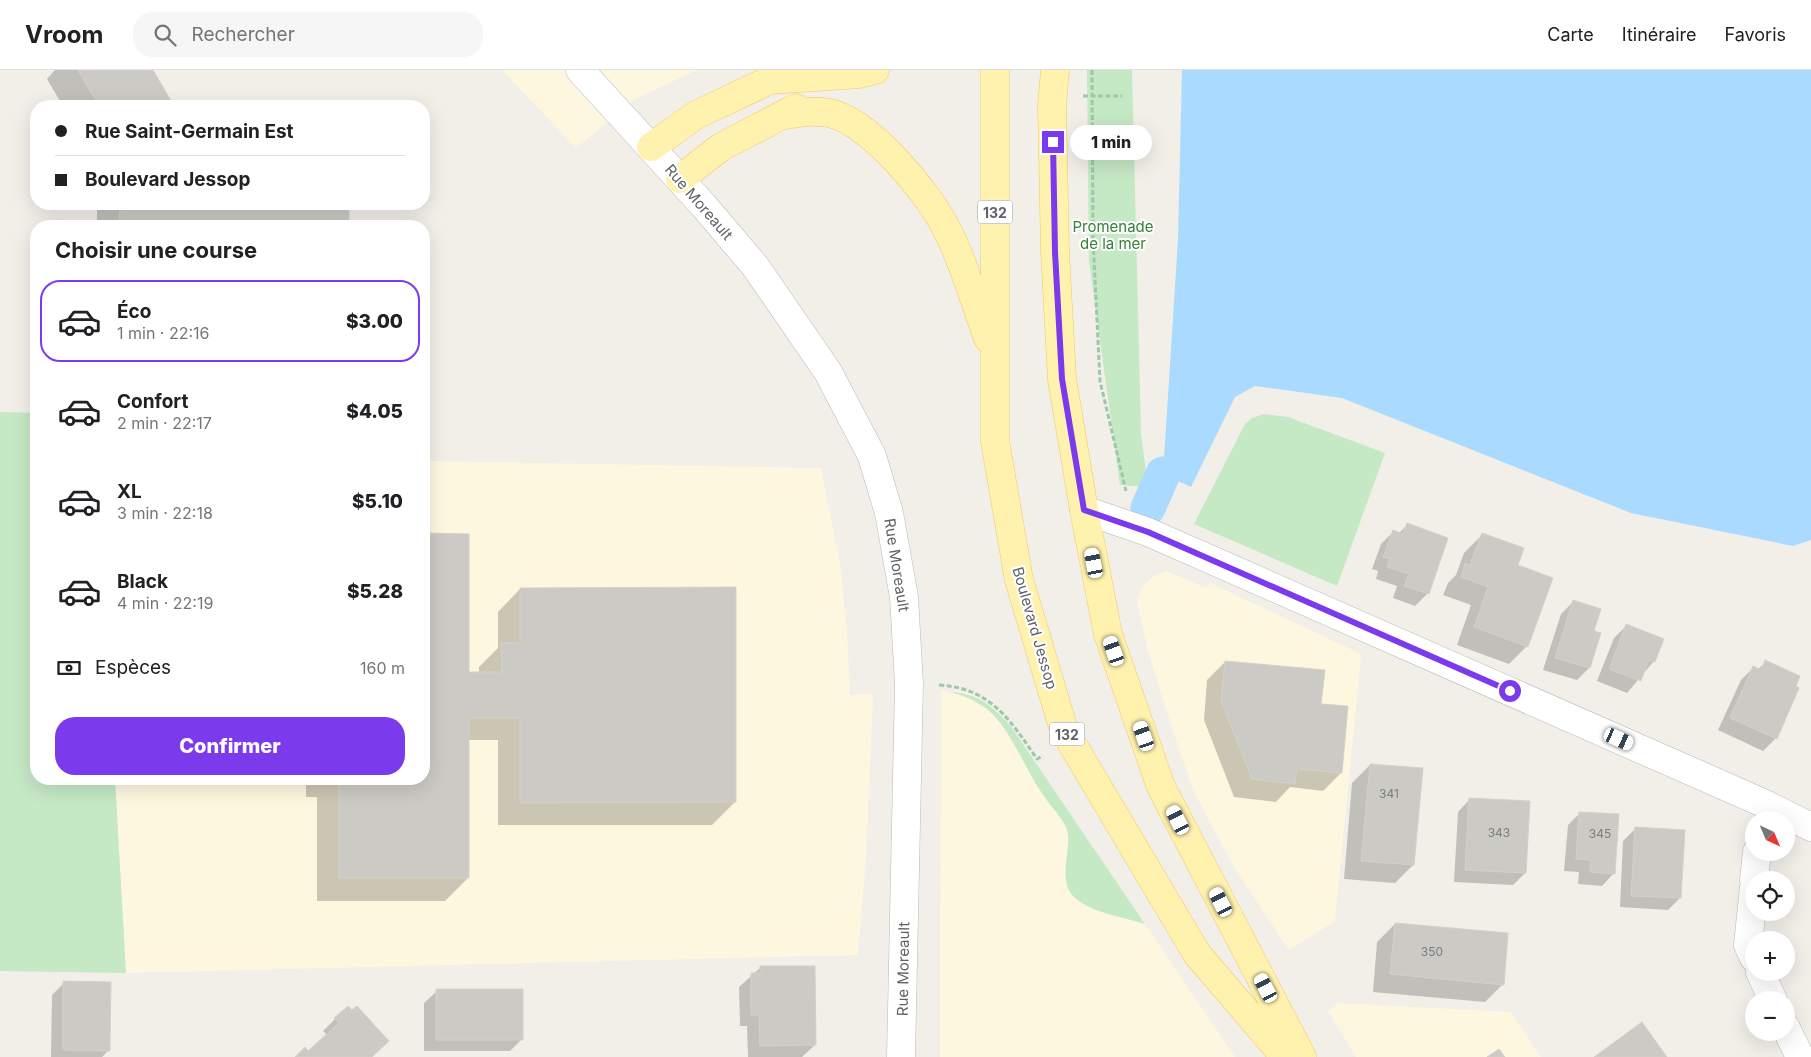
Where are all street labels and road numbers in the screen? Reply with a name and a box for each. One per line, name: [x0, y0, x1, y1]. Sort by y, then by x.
street label: Rue Moreault: [661, 160, 737, 244]
road number: 132: [978, 200, 1012, 224]
street label: Rue Moreault: [880, 517, 914, 613]
street label: Boulevard Jessop: [1008, 564, 1062, 692]
road number: 132: [1050, 722, 1084, 746]
street label: Rue Moreault: [893, 922, 913, 1016]

